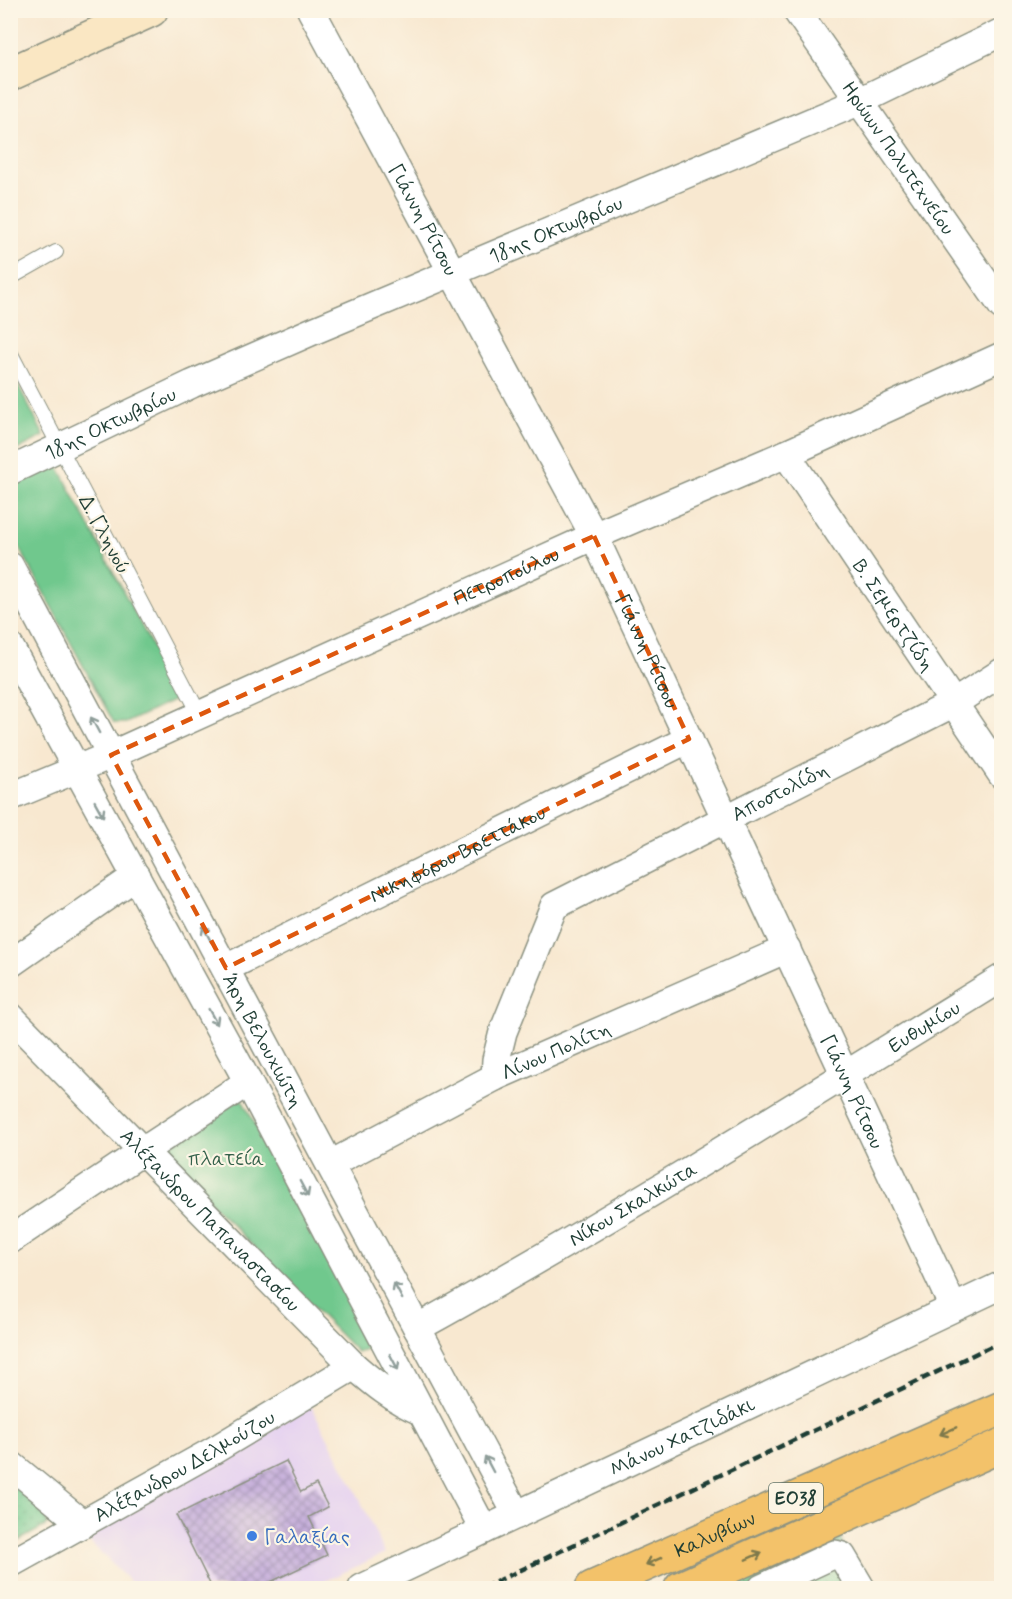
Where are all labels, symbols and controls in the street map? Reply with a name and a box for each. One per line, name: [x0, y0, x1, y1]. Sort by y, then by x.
street label: Ηρώων Πολυτεχνείου: [835, 76, 960, 241]
street label: Γιάννη Ρίτσου: [381, 160, 464, 281]
street label: 18ης Οκτωβρίου: [485, 190, 627, 271]
street label: 18ης Οκτωβρίου: [41, 382, 181, 467]
street label: Δ. Γληνού: [71, 490, 136, 579]
street label: Πετροπούλου: [449, 542, 564, 613]
street label: Β. Σεμερτζίδη: [846, 554, 941, 677]
street label: Γιάννη Ρίτσου: [608, 590, 684, 713]
one-way arrow: [89, 717, 100, 735]
street label: Αποστολίδη: [727, 757, 833, 829]
one-way arrow: [93, 800, 105, 817]
street label: Νικηφόρου Βρεττάκου: [365, 800, 551, 910]
one-way arrow: [201, 926, 213, 943]
street label: Άρη Βελουχιώτη: [215, 969, 309, 1113]
street label: Ευθυμίου: [884, 995, 966, 1060]
one-way arrow: [207, 1008, 219, 1025]
street label: Λίνου Πολίτη: [497, 1016, 615, 1088]
street label: Γιάννη Ρίτσου: [813, 1030, 890, 1154]
street label: Αλέξανδρου Παπαναστασίου: [113, 1123, 306, 1319]
park label: πλατεία: [188, 1146, 264, 1173]
street label: Νίκου Σκαλκώτα: [564, 1156, 703, 1254]
one-way arrow: [298, 1180, 310, 1197]
one-way arrow: [392, 1283, 403, 1301]
one-way arrow: [388, 1353, 400, 1370]
street label: Μάνου Χατζιδάκι: [606, 1392, 760, 1484]
street label: Αλέξανδρου Δελμούζου: [90, 1405, 281, 1530]
one-way arrow: [939, 1426, 958, 1437]
one-way arrow: [483, 1455, 494, 1473]
road number: ΕΟ38: [769, 1483, 823, 1513]
street label: Καλυβίων: [671, 1506, 760, 1565]
place label: Γαλαξίας: [264, 1524, 350, 1551]
marker: Γαλαξίας: [245, 1529, 259, 1543]
one-way arrow: [744, 1550, 762, 1561]
one-way arrow: [646, 1555, 664, 1567]

